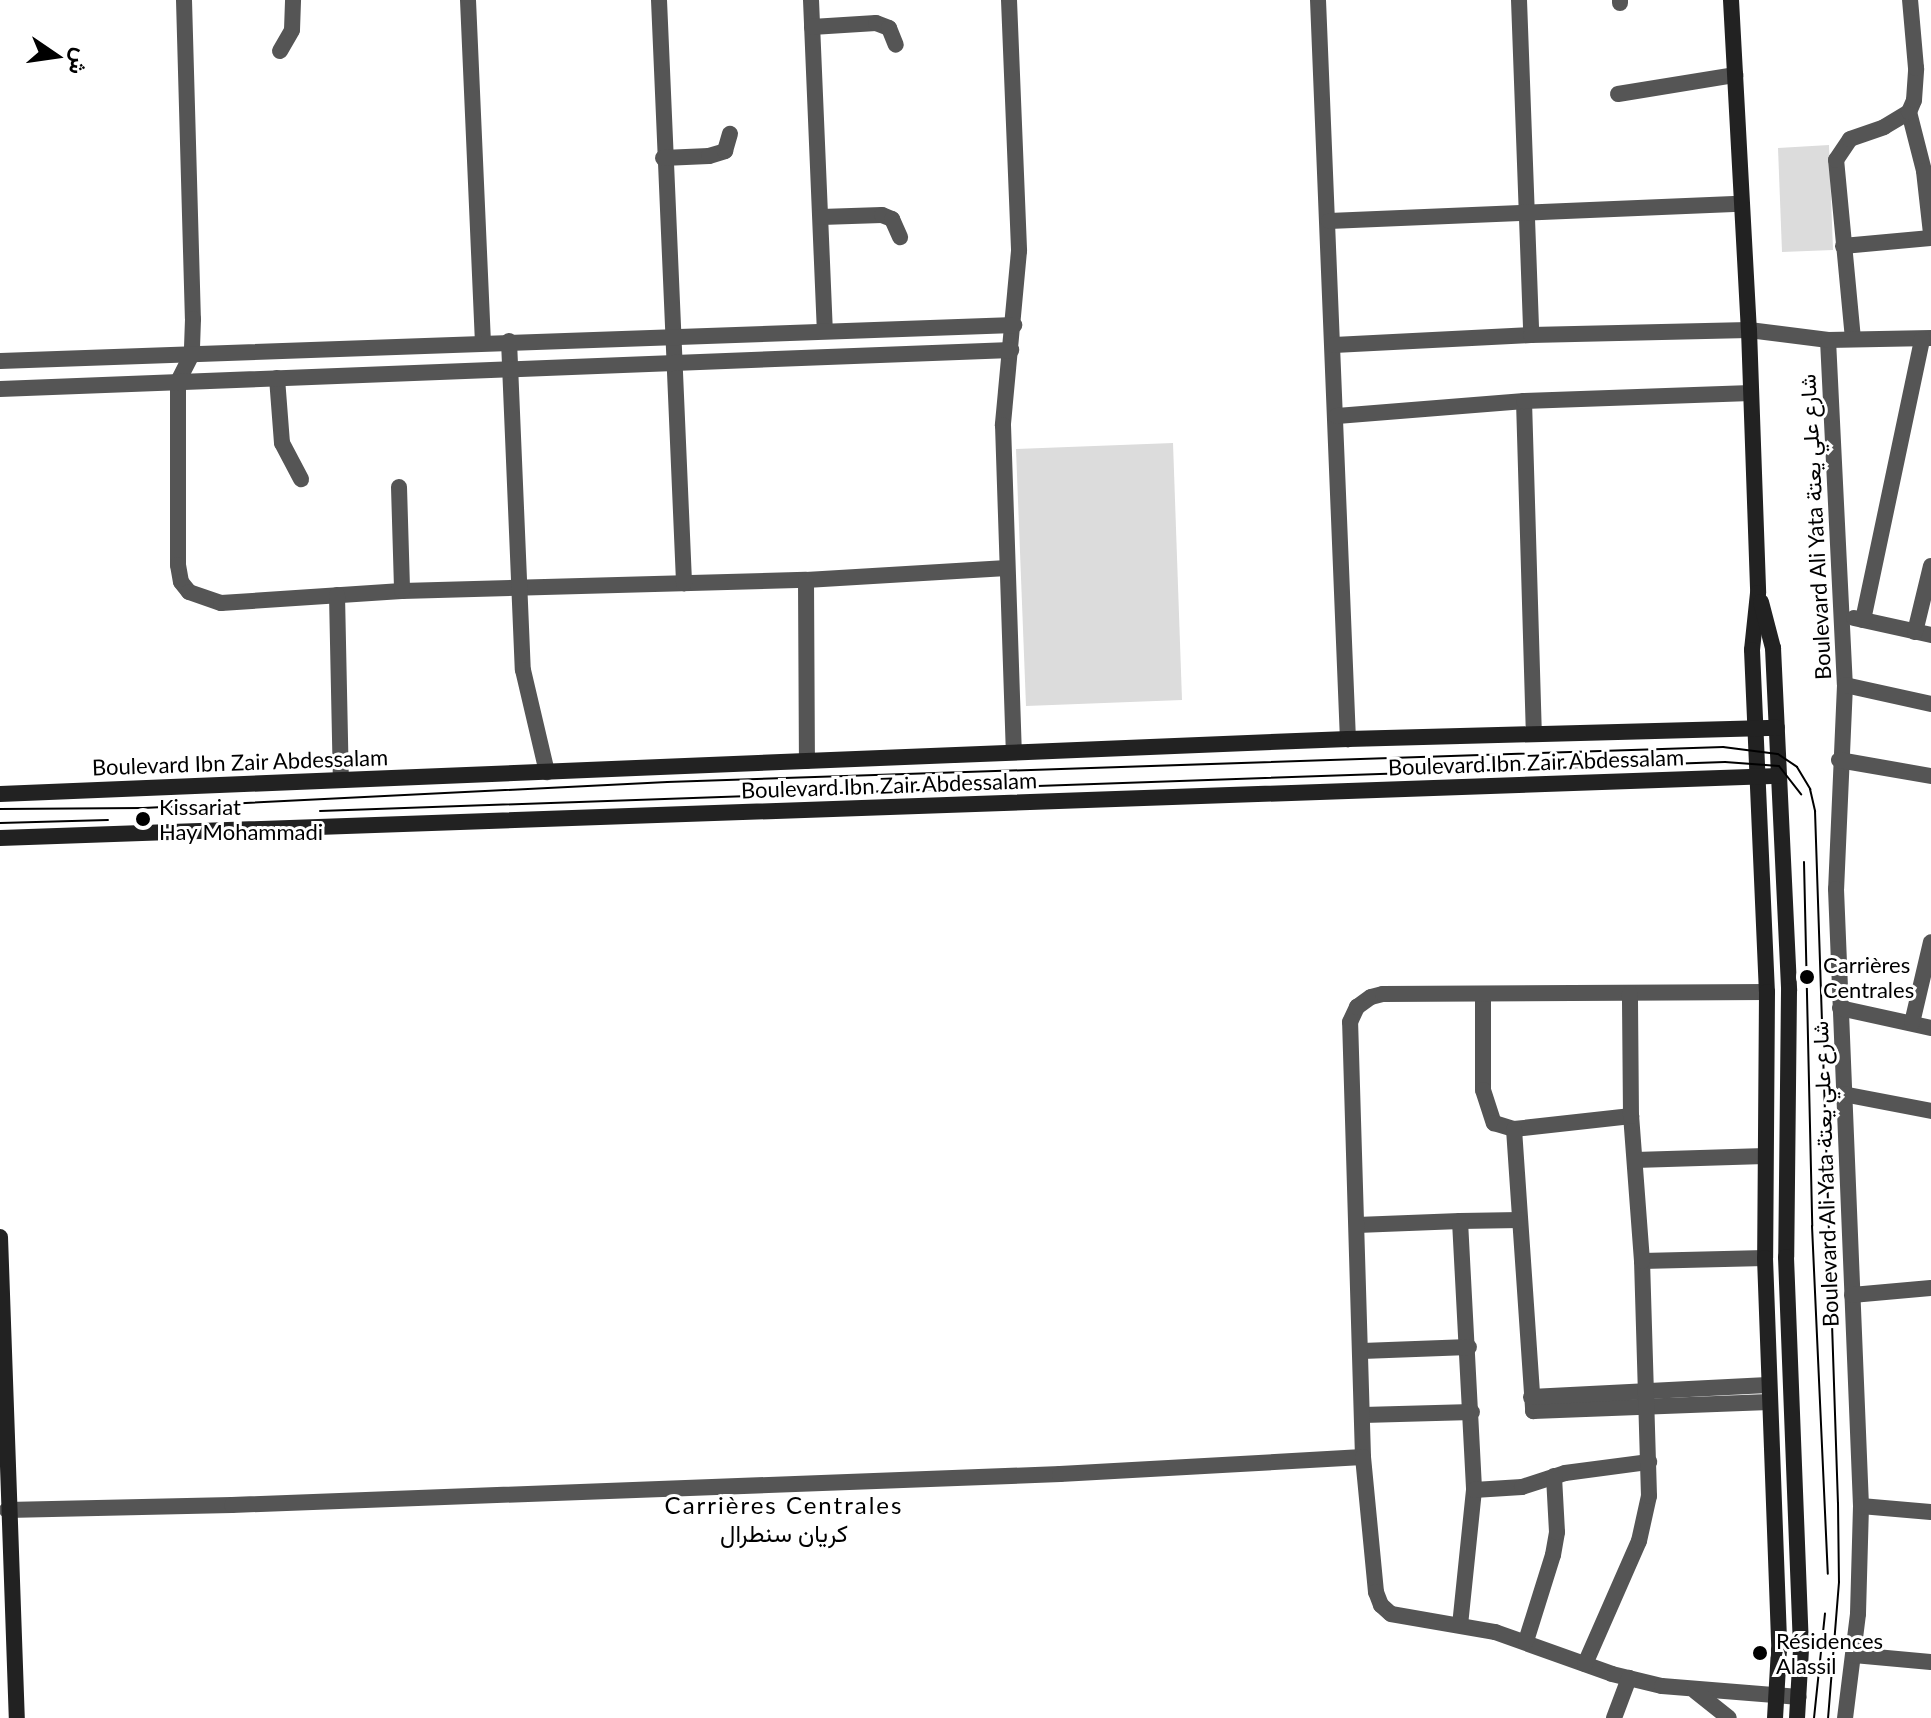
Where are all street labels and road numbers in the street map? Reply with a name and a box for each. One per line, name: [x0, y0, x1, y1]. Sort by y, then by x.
street label: Boulevard Ali Yata شارع علي يعتة: [1794, 373, 1836, 681]
street label: Boulevard Ibn Zair Abdessalam: [91, 744, 389, 780]
street label: Boulevard Ibn Zair Abdessalam: [1387, 744, 1685, 780]
street label: Boulevard Ibn Zair Abdessalam: [740, 767, 1038, 803]
street label: Boulevard Ali Yata شارع علي يعتة: [1806, 1020, 1844, 1328]

